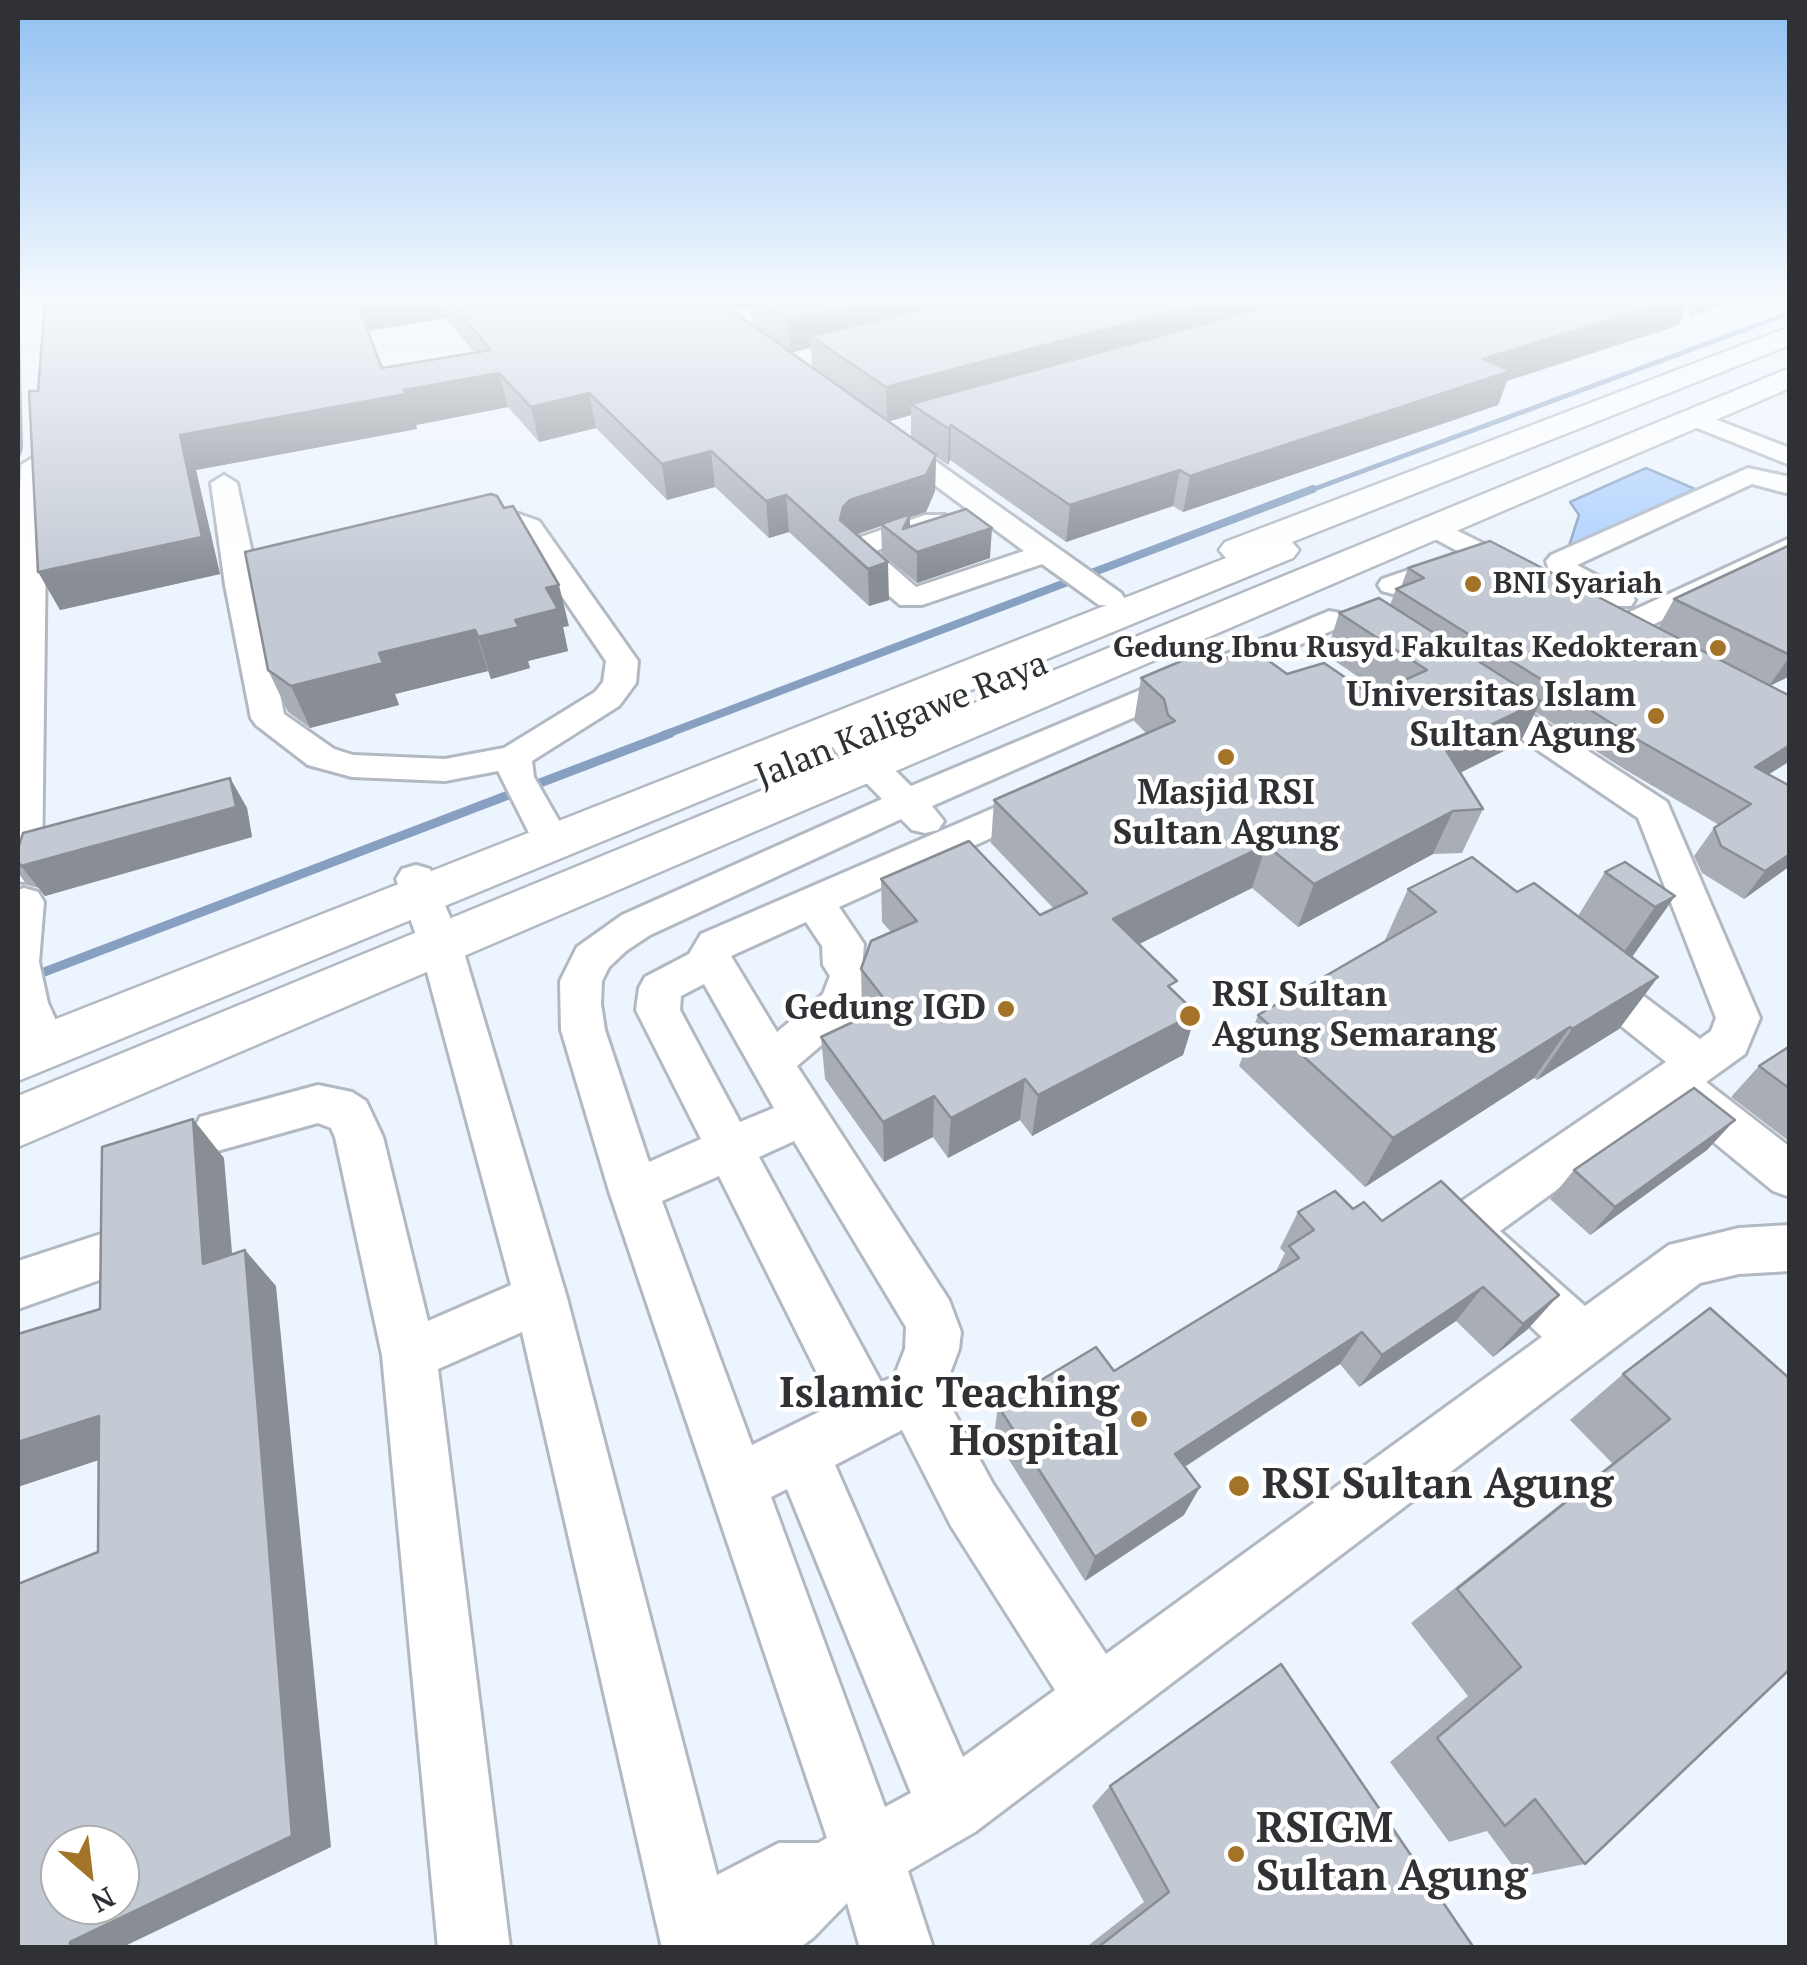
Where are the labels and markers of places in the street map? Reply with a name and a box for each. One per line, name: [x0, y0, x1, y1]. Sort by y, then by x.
place label: BNI Syariah: [1493, 566, 1663, 602]
marker: BNI Syariah: [1462, 573, 1484, 595]
place label: Gedung Ibnu Rusyd Fakultas Kedokteran: [1113, 630, 1698, 666]
marker: Gedung Ibnu Rusyd Fakultas Kedokteran: [1707, 637, 1729, 659]
place label: Universitas Islam Sultan Agung: [1346, 675, 1636, 757]
marker: Universitas Islam Sultan Agung: [1645, 705, 1667, 727]
marker: Masjid RSI Sultan Agung: [1215, 746, 1237, 768]
place label: Masjid RSI Sultan Agung: [1113, 773, 1339, 855]
place label: RSI Sultan Agung Semarang: [1212, 975, 1497, 1057]
place label: Gedung IGD: [784, 988, 986, 1030]
marker: Gedung IGD: [995, 998, 1017, 1020]
marker: RSI Sultan Agung Semarang: [1177, 1003, 1203, 1029]
place label: Islamic Teaching Hospital: [779, 1370, 1119, 1468]
marker: Islamic Teaching Hospital: [1128, 1408, 1150, 1430]
place label: RSI Sultan Agung: [1262, 1461, 1613, 1511]
marker: RSI Sultan Agung: [1226, 1473, 1252, 1499]
place label: RSIGM Sultan Agung: [1256, 1805, 1528, 1904]
marker: RSIGM Sultan Agung: [1225, 1843, 1247, 1865]

